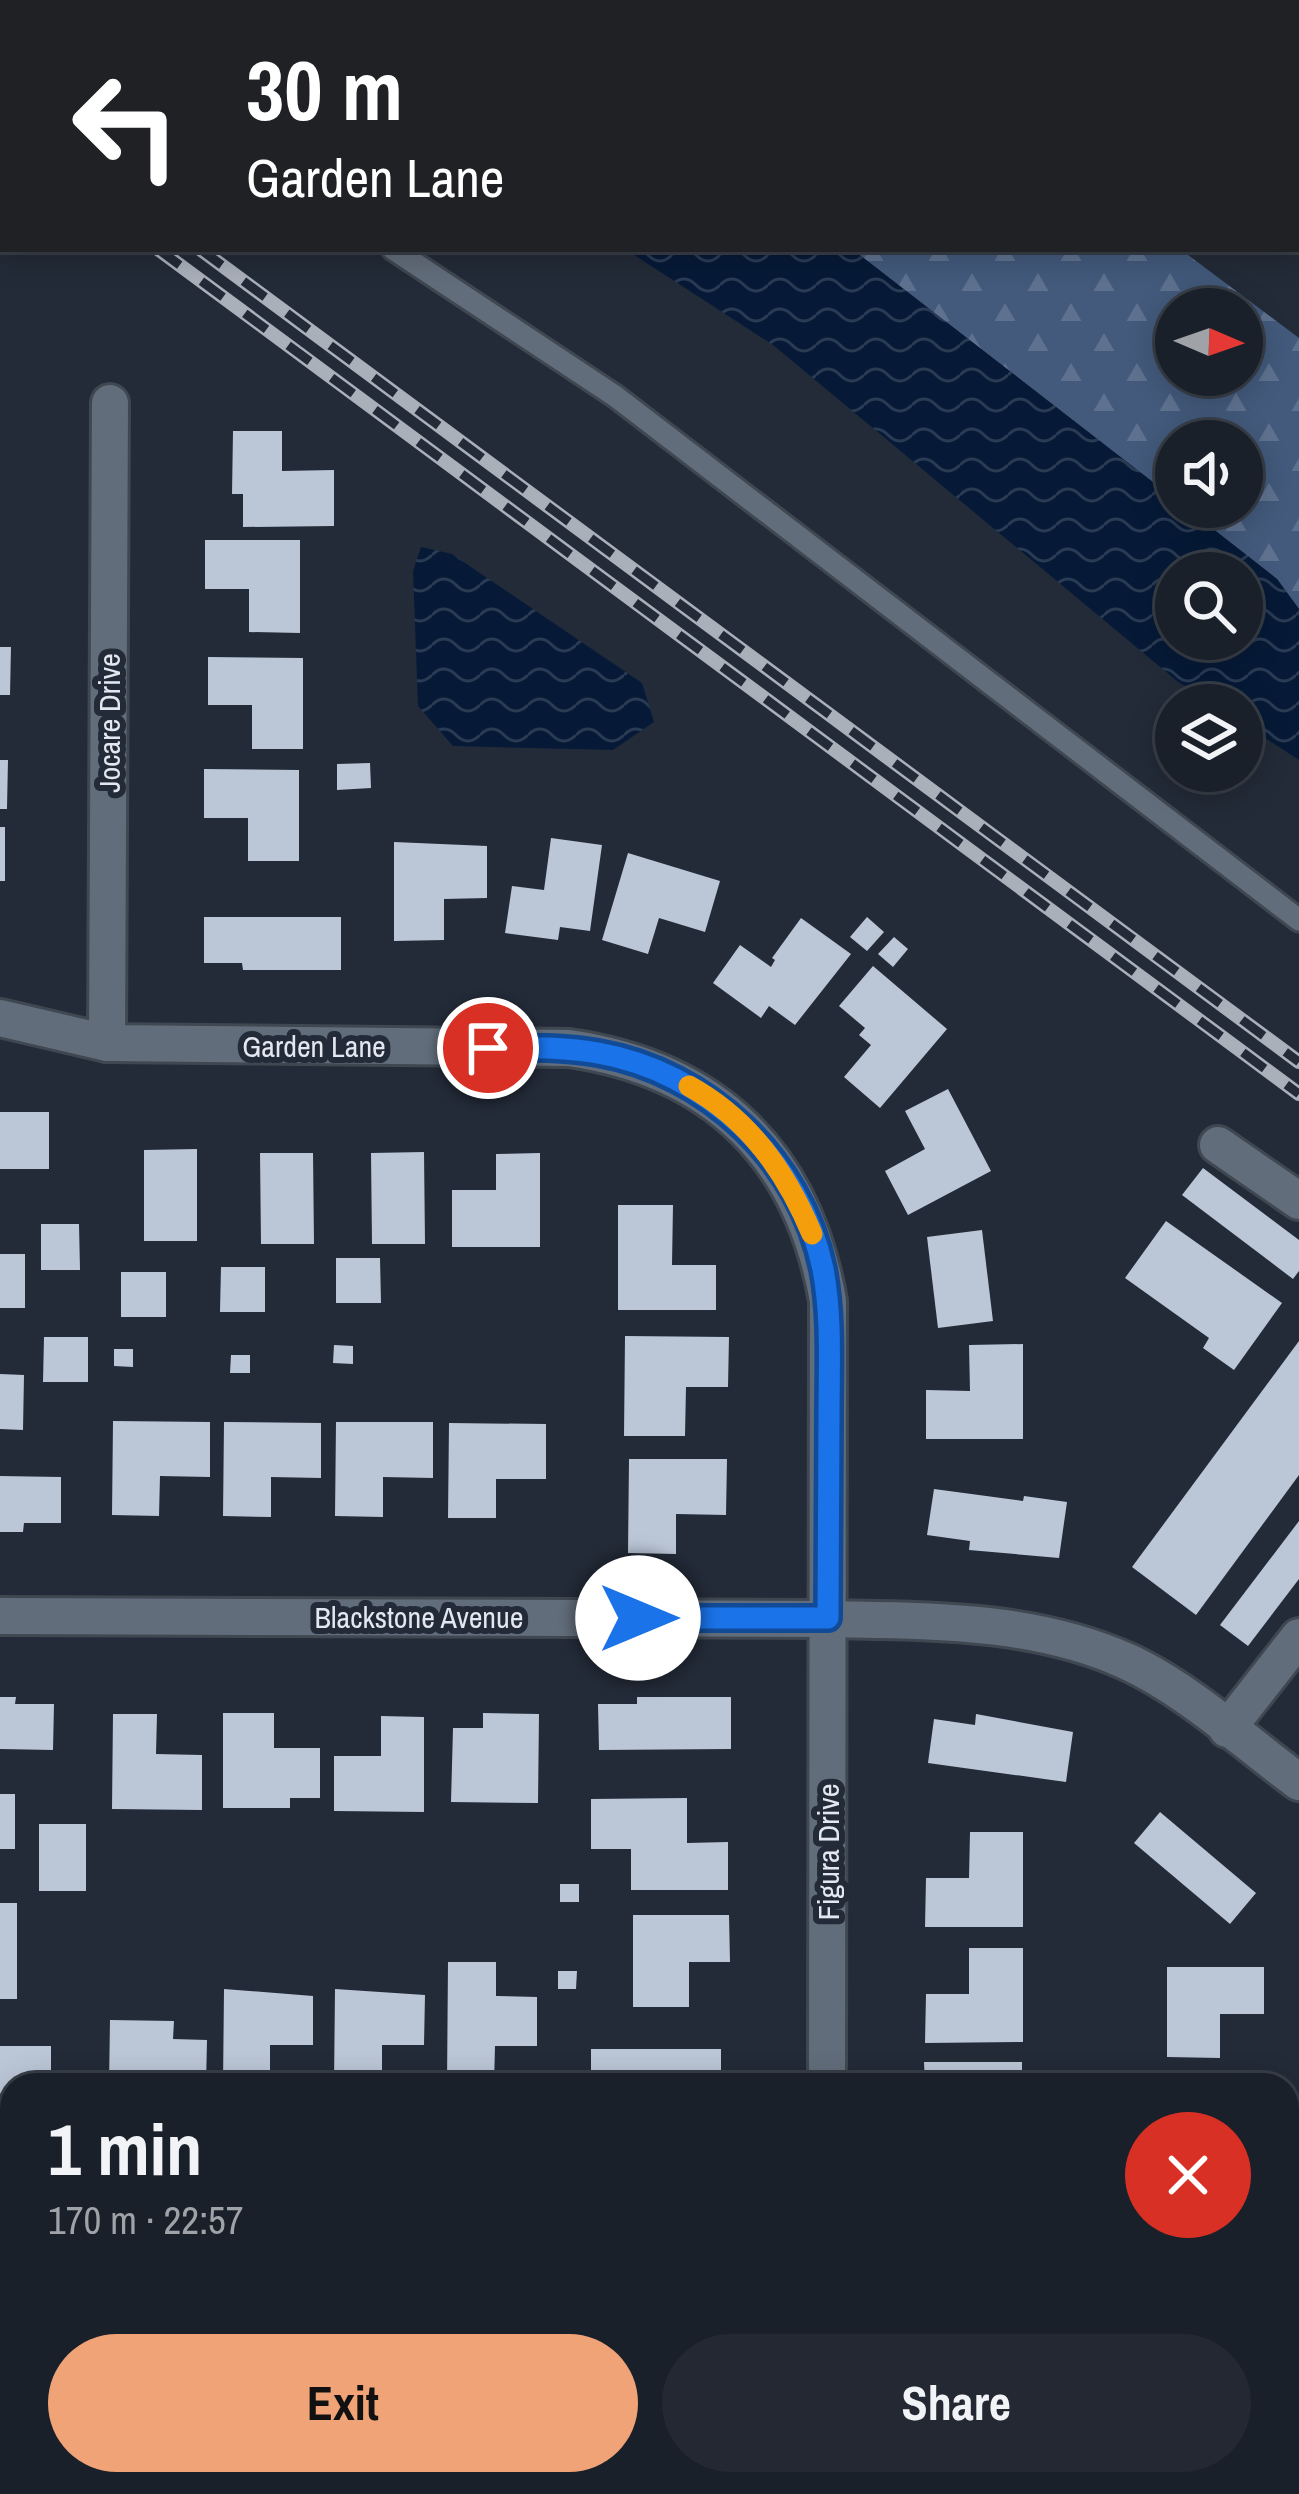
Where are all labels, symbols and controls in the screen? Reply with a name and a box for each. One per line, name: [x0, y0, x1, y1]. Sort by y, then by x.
text: 30 m: [246, 33, 403, 146]
icon: left: [48, 48, 204, 204]
text: Garden Lane: [246, 141, 505, 214]
north arrow: [1155, 288, 1263, 396]
map controls: [1155, 288, 1263, 792]
button: sound: [1155, 420, 1263, 528]
button: search: [1155, 552, 1263, 660]
street label: Jocare Drive: [89, 653, 129, 793]
button: layers: [1155, 684, 1263, 792]
pin: [437, 997, 539, 1099]
icon: arrive: [455, 1015, 521, 1081]
street label: Garden Lane: [242, 1026, 386, 1066]
position arrow: [575, 1555, 701, 1681]
street label: Blackstone Avenue: [315, 1597, 523, 1637]
street label: Figura Drive: [808, 1784, 848, 1920]
text: 1 min: [48, 2100, 202, 2197]
button: close: [1125, 2112, 1251, 2238]
text: 170 m · 22:57: [48, 2194, 244, 2246]
button: Exit: [48, 2334, 638, 2472]
button: Share: [662, 2334, 1251, 2472]

